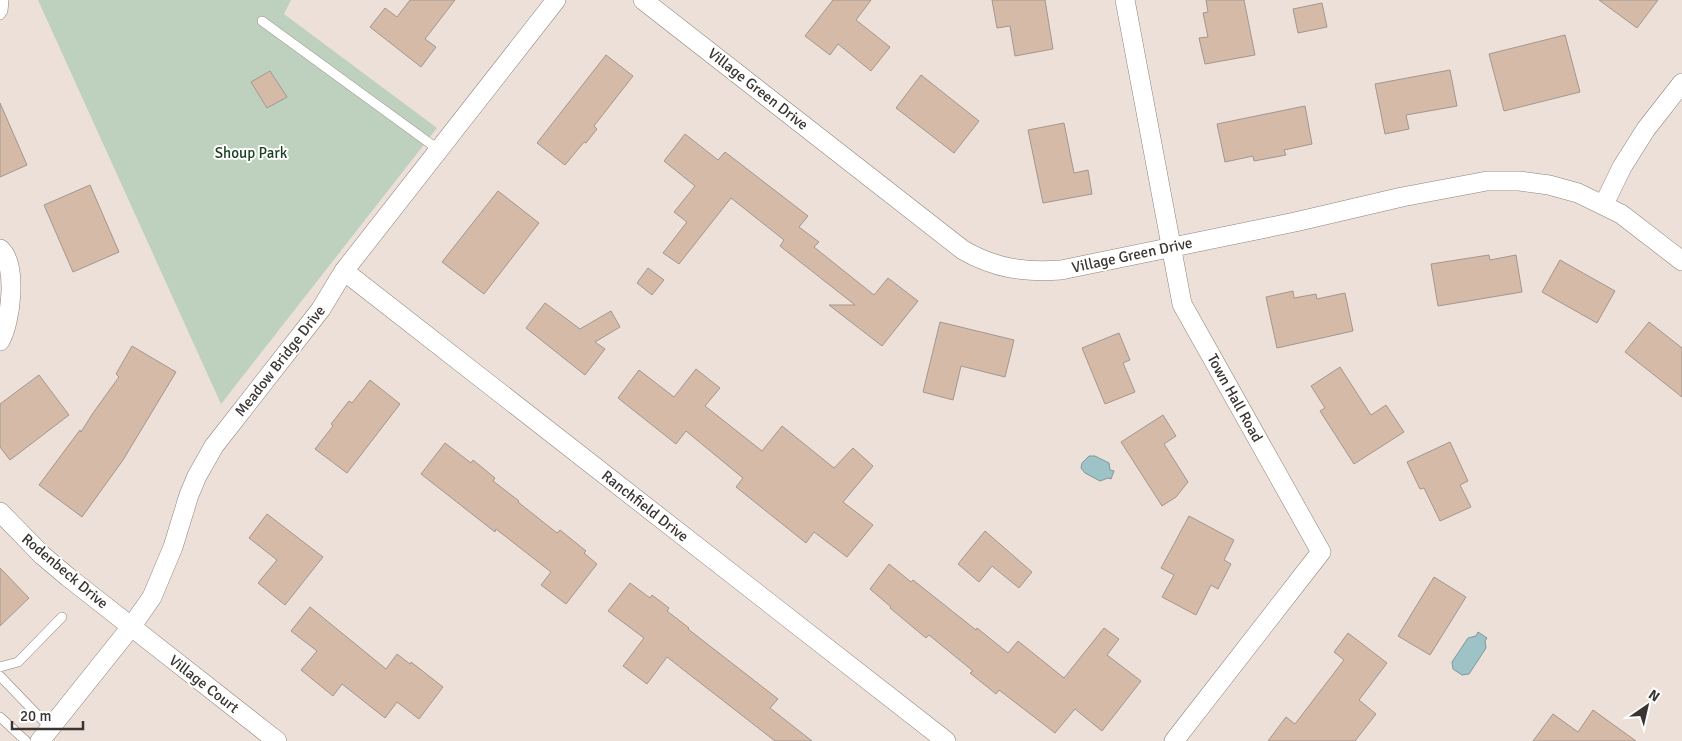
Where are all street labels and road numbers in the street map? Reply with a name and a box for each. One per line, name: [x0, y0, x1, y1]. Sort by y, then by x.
street label: Village Green Drive: [704, 44, 812, 134]
street label: Village Green Drive: [1070, 233, 1194, 277]
street label: Meadow Bridge Drive: [231, 302, 329, 420]
street label: Town Hall Road: [1203, 351, 1267, 445]
street label: Ranchfield Drive: [598, 467, 692, 545]
street label: Rodenbeck Drive: [18, 530, 112, 612]
street label: Village Court: [165, 651, 243, 717]

